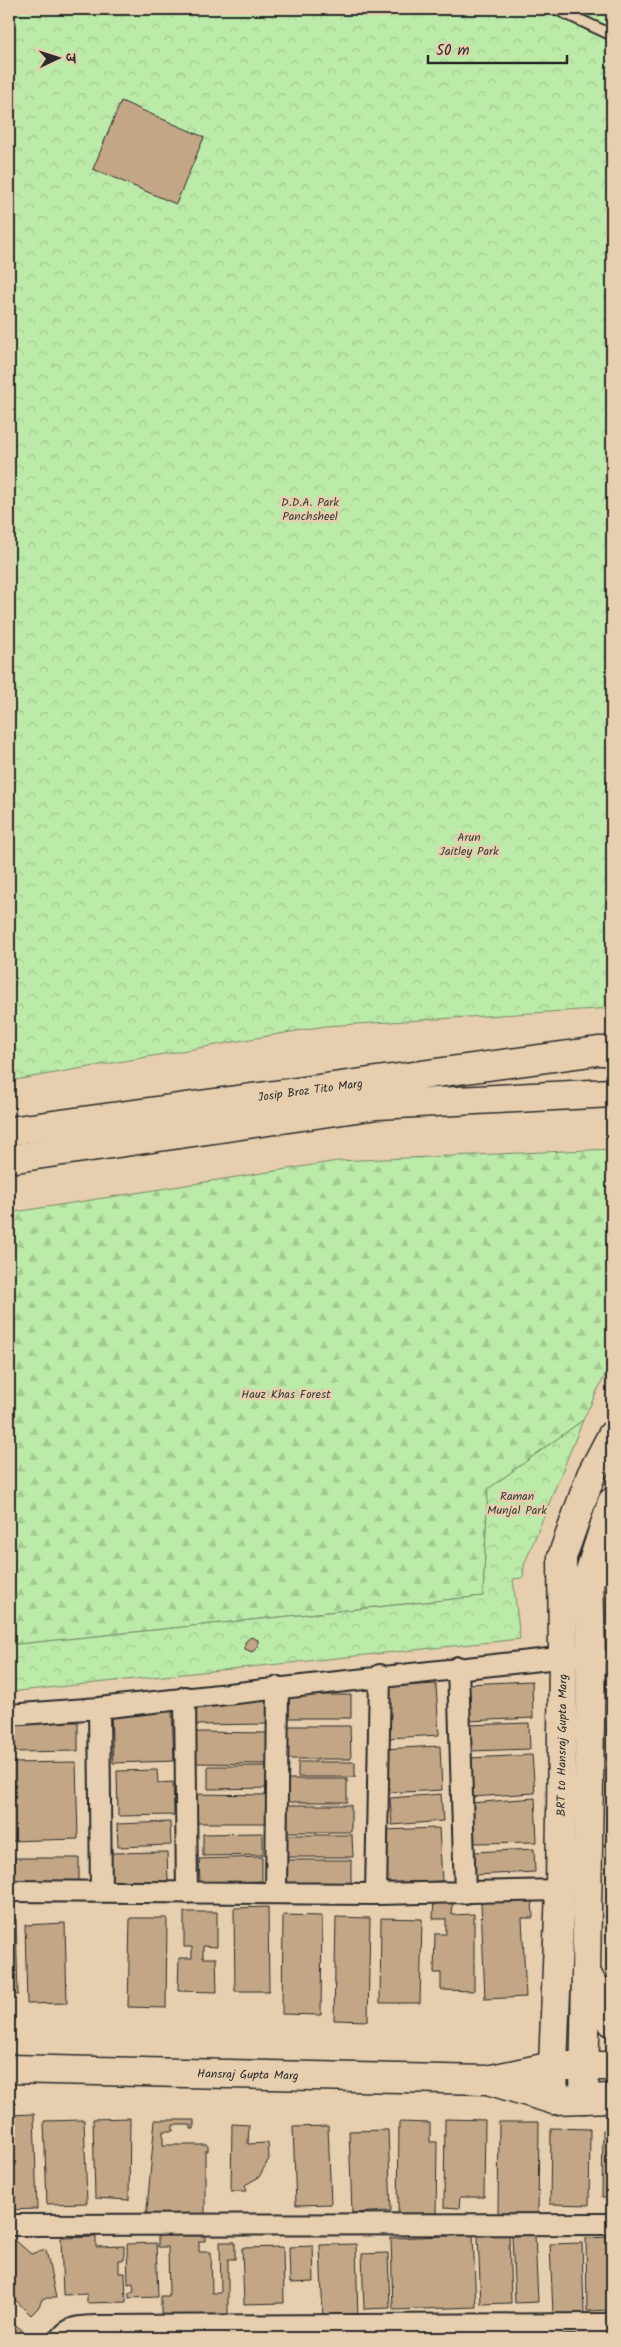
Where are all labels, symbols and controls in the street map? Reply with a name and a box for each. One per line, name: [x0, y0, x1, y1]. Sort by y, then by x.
north arrow: [32, 32, 82, 82]
scale bar: [428, 32, 567, 64]
text: 50 m: [436, 39, 470, 63]
text: उ: [59, 52, 81, 66]
park label: D.D.A. Park Panchsheel: [281, 493, 339, 526]
park label: Arun Jaitley Park: [439, 828, 499, 861]
street label: Josip Broz Tito Marg: [257, 1074, 364, 1107]
park label: Hauz Khas Forest: [241, 1385, 331, 1404]
park label: Raman Munjal Park: [487, 1487, 547, 1520]
street label: BRT to Hansraj Gupta Marg: [551, 1674, 572, 1816]
street label: Hansraj Gupta Marg: [197, 2064, 299, 2085]

